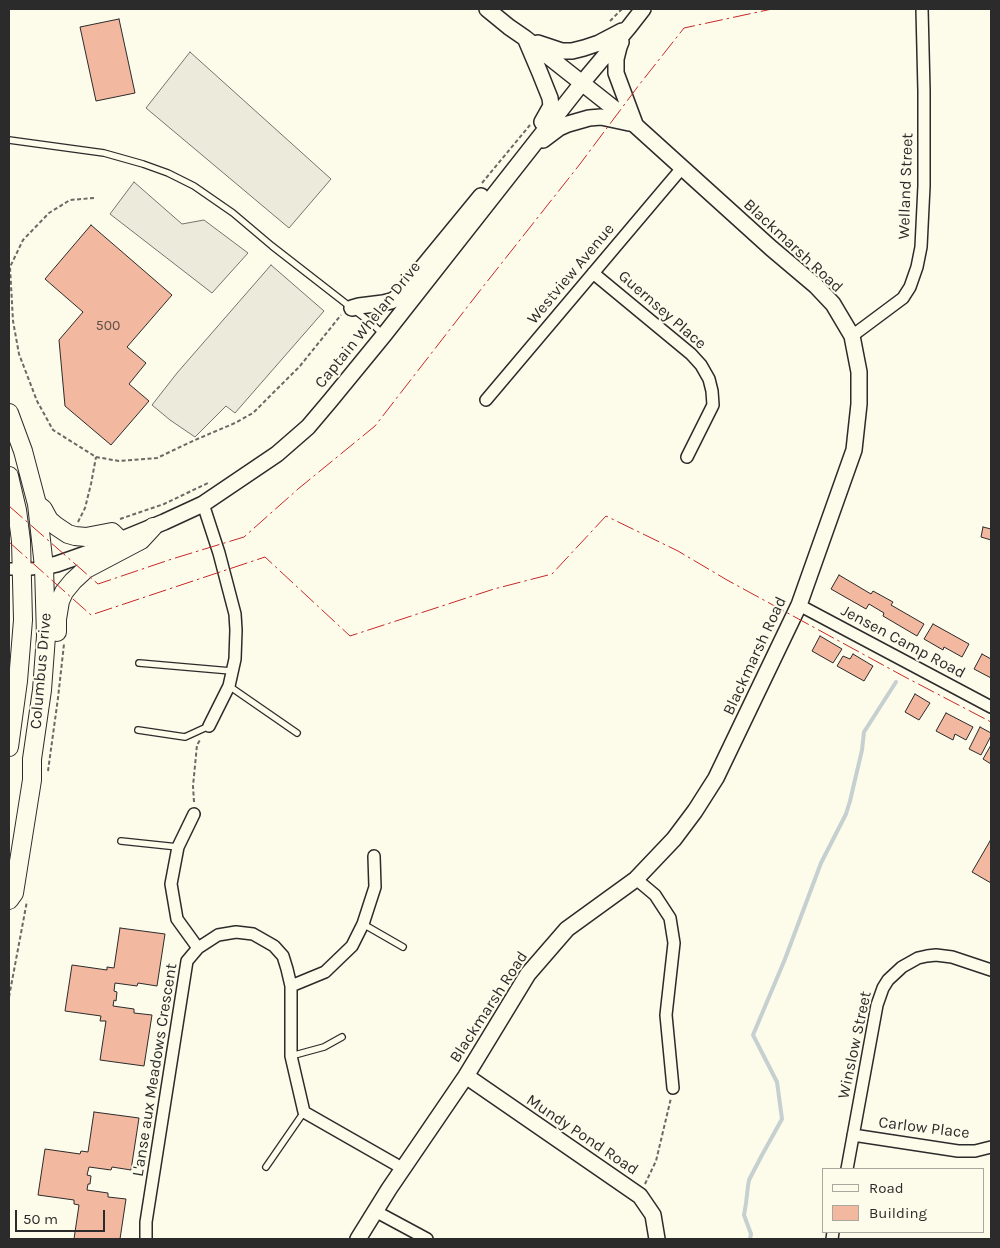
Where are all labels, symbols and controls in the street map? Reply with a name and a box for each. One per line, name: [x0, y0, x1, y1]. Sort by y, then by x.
street label: Welland Street: [895, 132, 917, 240]
street label: Blackmarsh Road: [739, 195, 847, 297]
street label: Westview Avenue: [523, 220, 619, 328]
street label: Captain Whelan Drive: [311, 258, 425, 392]
street label: Guernsey Place: [614, 267, 710, 353]
house number: 500: [96, 318, 120, 334]
street label: Blackmarsh Road: [719, 594, 791, 718]
street label: Jensen Camp Road: [838, 601, 968, 683]
street label: Columbus Drive: [26, 612, 56, 730]
street label: Blackmarsh Road: [446, 948, 532, 1066]
street label: L'anse aux Meadows Crescent: [129, 962, 181, 1178]
street label: Winslow Street: [834, 989, 876, 1101]
street label: Mundy Pond Road: [522, 1090, 642, 1180]
street label: Carlow Place: [877, 1113, 971, 1143]
legend: [822, 1168, 985, 1233]
text: Road: [869, 1179, 904, 1197]
scale bar: [18, 1200, 108, 1232]
text: Building: [869, 1204, 927, 1222]
text: 50 m: [23, 1210, 58, 1228]

